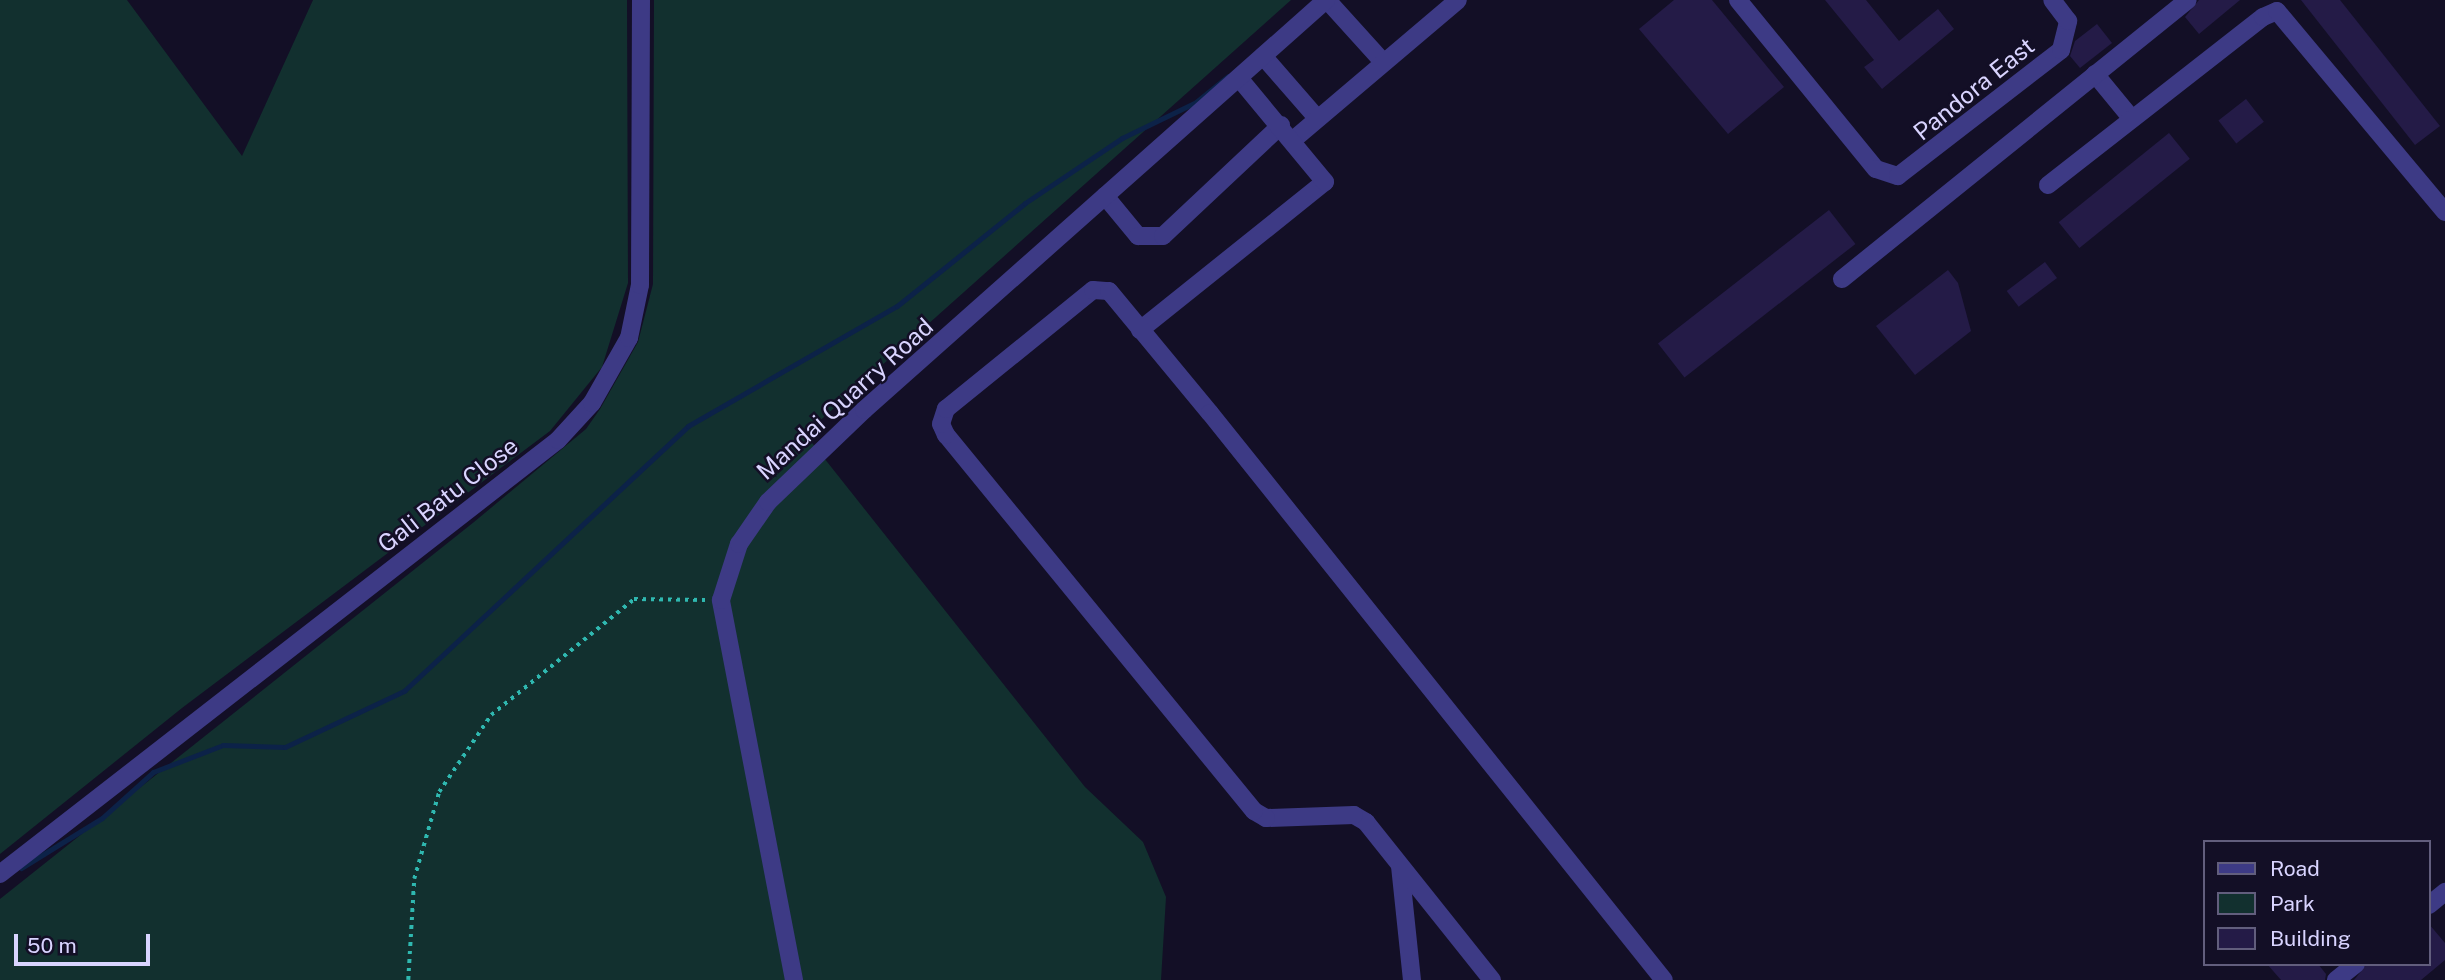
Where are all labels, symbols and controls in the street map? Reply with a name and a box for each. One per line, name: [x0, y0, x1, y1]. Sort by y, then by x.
street label: Pandora East: [1908, 31, 2040, 147]
street label: Mandai Quarry Road: [751, 312, 939, 486]
street label: Gali Batu Close: [372, 431, 524, 559]
legend: [2204, 840, 2431, 966]
text: Road: [2270, 856, 2320, 881]
text: Park: [2270, 891, 2315, 916]
scale bar: [18, 920, 154, 964]
text: Building: [2270, 926, 2351, 951]
text: 50 m: [27, 933, 77, 958]

